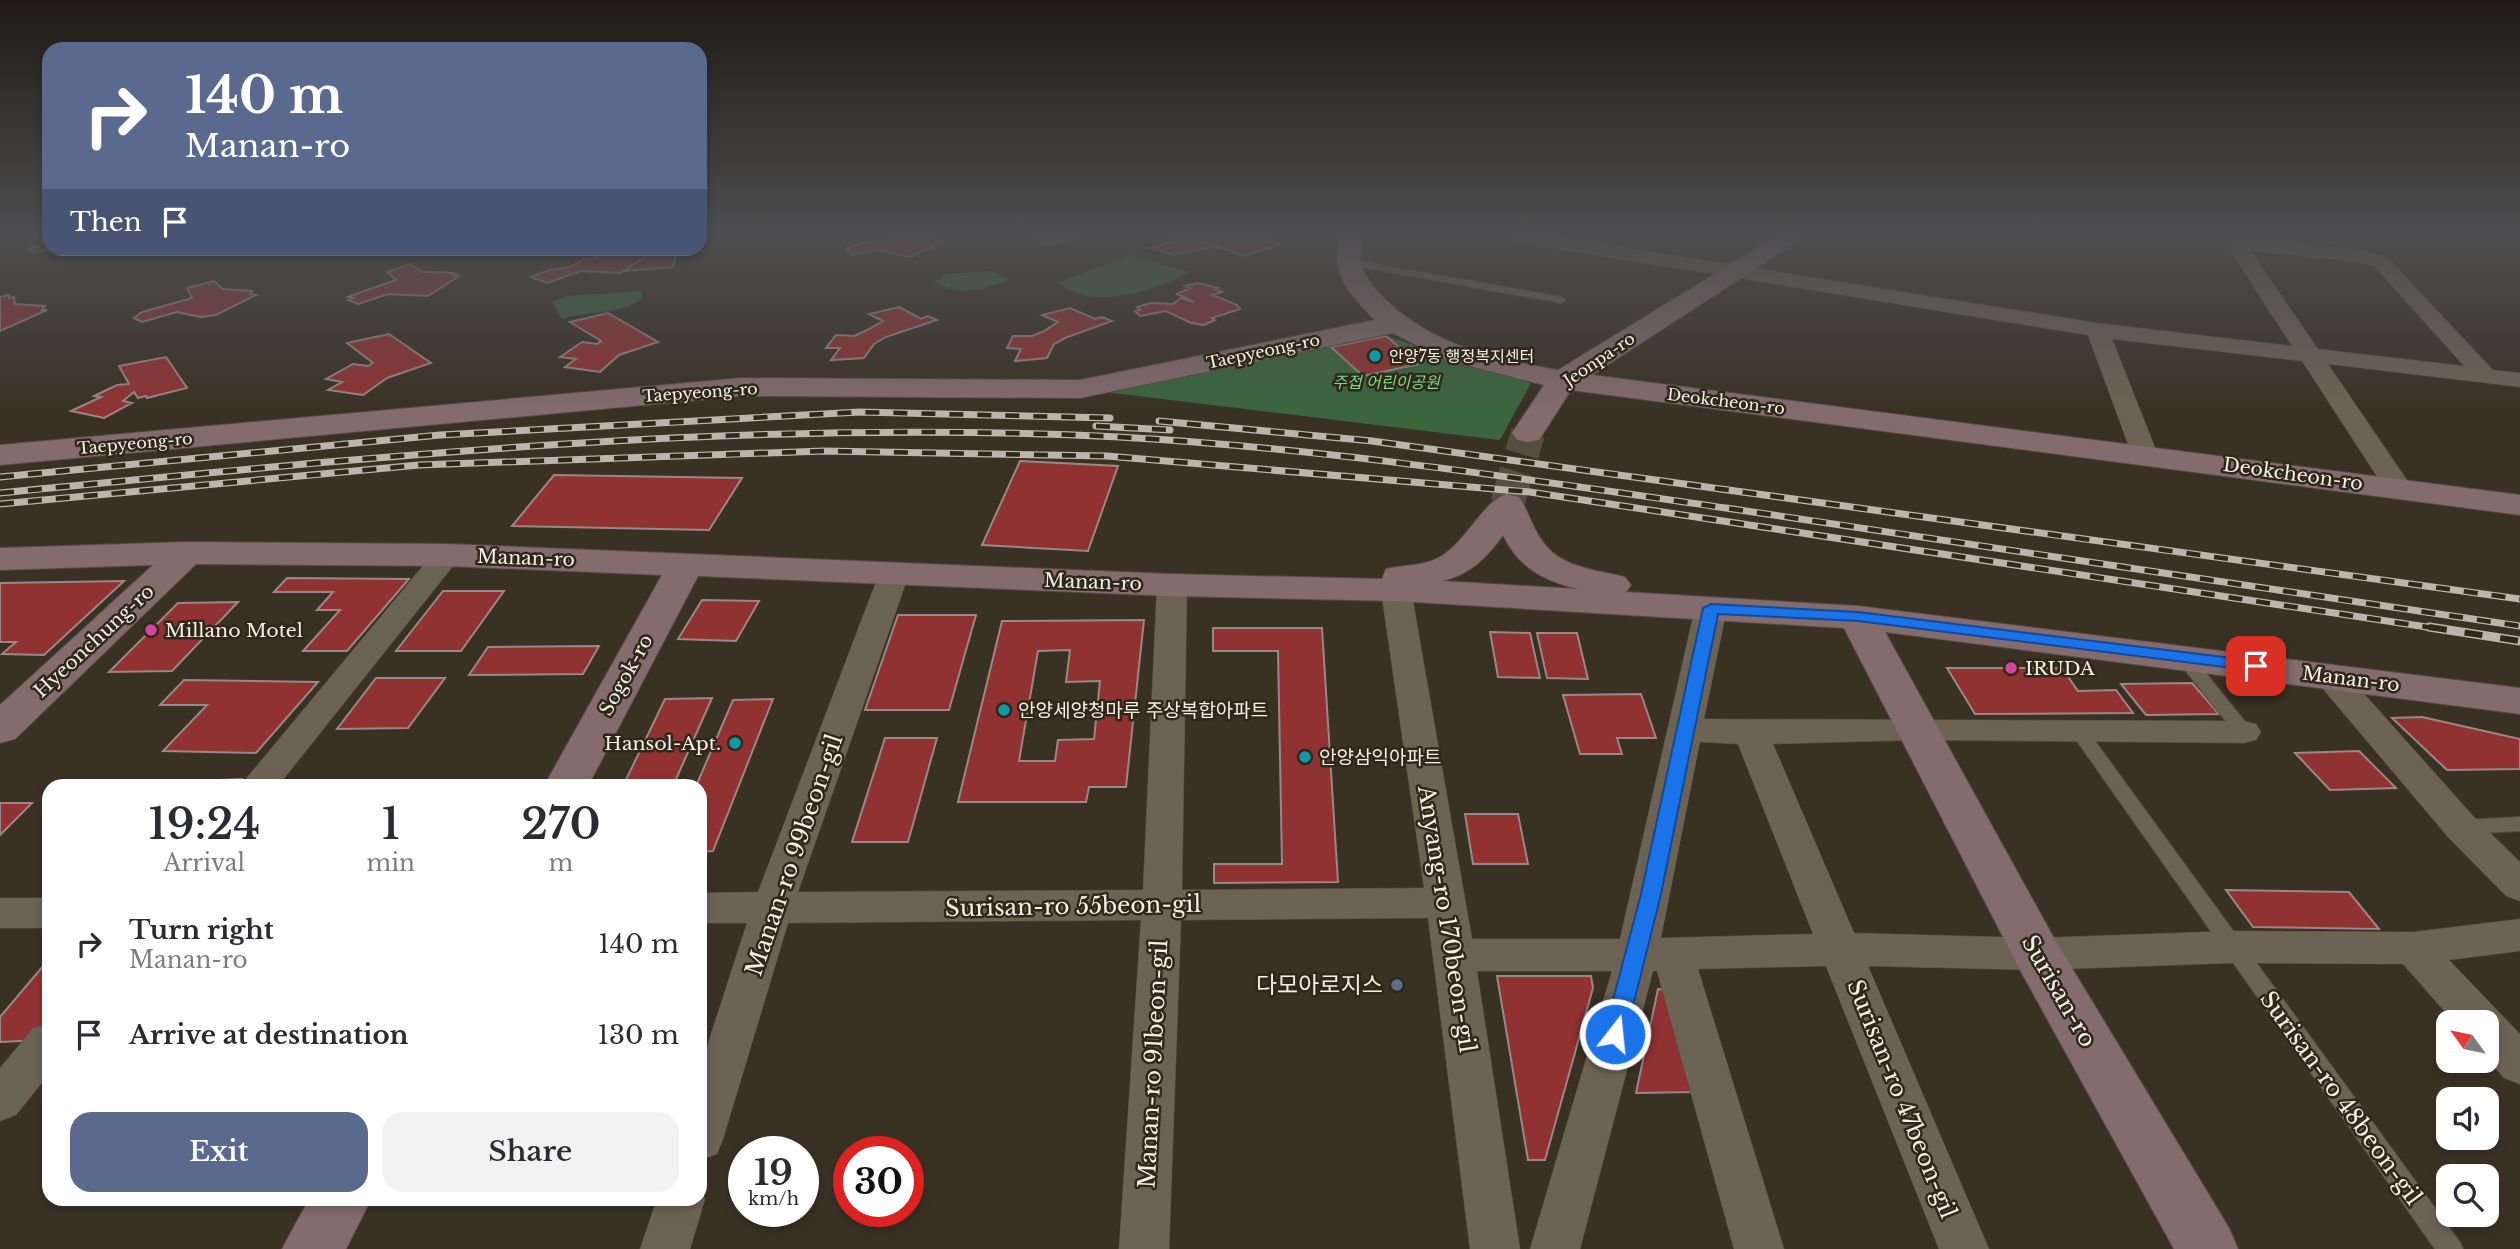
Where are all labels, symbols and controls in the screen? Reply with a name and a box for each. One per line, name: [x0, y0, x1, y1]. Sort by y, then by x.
text: 140 m: [185, 65, 343, 126]
icon: right: [70, 70, 161, 161]
text: Manan-ro: [185, 126, 350, 166]
icon: arrive: [156, 203, 194, 241]
text: Then: [70, 206, 142, 238]
street label: Jeonpa-ro: [1558, 328, 1638, 391]
street label: Taepyeong-ro: [1205, 329, 1321, 373]
place label: 안양7동 행정복지센터: [1389, 346, 1534, 366]
marker: 안양7동 행정복지센터: [1367, 348, 1383, 364]
park label: 주접 어린이공원: [1332, 372, 1441, 392]
street label: Taepyeong-ro: [642, 378, 758, 406]
street label: Deokcheon-ro: [1666, 384, 1786, 418]
street label: Taepyeong-ro: [77, 428, 193, 458]
street label: Deokcheon-ro: [2222, 453, 2364, 495]
street label: Manan-ro: [477, 545, 575, 571]
street label: Manan-ro: [1044, 569, 1142, 595]
street label: Hyeonchung-ro: [29, 580, 159, 702]
place label: Millano Motel: [165, 619, 303, 642]
marker: Millano Motel: [143, 622, 159, 638]
street label: Sogok-ro: [594, 630, 658, 720]
pin: [2226, 636, 2286, 696]
icon: arrive: [2237, 647, 2275, 685]
place label: IRUDA: [2025, 657, 2095, 680]
marker: IRUDA: [2003, 660, 2019, 676]
street label: Manan-ro: [2301, 662, 2401, 696]
place label: 안양세양청마루 주상복합아파트: [1018, 699, 1268, 722]
marker: 안양세양청마루 주상복합아파트: [996, 702, 1012, 718]
street label: Manan-ro 99beon-gil: [739, 731, 849, 979]
place label: Hansol-Apt.: [604, 732, 721, 755]
marker: Hansol-Apt.: [727, 735, 743, 751]
place label: 안양삼익아파트: [1319, 746, 1441, 769]
marker: 안양삼익아파트: [1297, 749, 1313, 765]
street label: Anyang-ro 170beon-gil: [1412, 782, 1482, 1055]
text: 19:24: [148, 798, 260, 850]
text: 1: [381, 798, 400, 850]
text: 270: [521, 798, 601, 850]
text: Arrival: [164, 849, 245, 877]
text: min: [367, 849, 415, 877]
text: m: [549, 849, 573, 877]
street label: Surisan-ro 55beon-gil: [945, 890, 1201, 922]
text: Turn right: [129, 914, 274, 946]
icon: right: [70, 925, 108, 963]
text: 140 m: [598, 928, 679, 960]
street label: Surisan-ro: [2016, 930, 2102, 1052]
street label: Manan-ro 91beon-gil: [1132, 939, 1174, 1189]
text: Manan-ro: [129, 946, 248, 974]
place label: 다모아로지스: [1256, 971, 1383, 999]
street label: Surisan-ro 47beon-gil: [1841, 976, 1963, 1222]
marker: 다모아로지스: [1389, 977, 1405, 993]
street label: Surisan-ro 48beon-gil: [2254, 986, 2428, 1210]
position arrow: [1578, 997, 1652, 1071]
north arrow: [2436, 1010, 2499, 1073]
map controls: [2436, 1010, 2499, 1227]
icon: arrive: [70, 1016, 108, 1054]
text: Arrive at destination: [129, 1019, 409, 1051]
text: 130 m: [597, 1019, 679, 1051]
button: sound: [2436, 1087, 2499, 1150]
button: Exit: [70, 1112, 368, 1192]
button: Share: [382, 1112, 679, 1192]
speed limit sign: 30: [833, 1136, 924, 1227]
text: 19: [754, 1151, 793, 1194]
button: search: [2436, 1164, 2499, 1227]
text: km/h: [748, 1188, 799, 1210]

